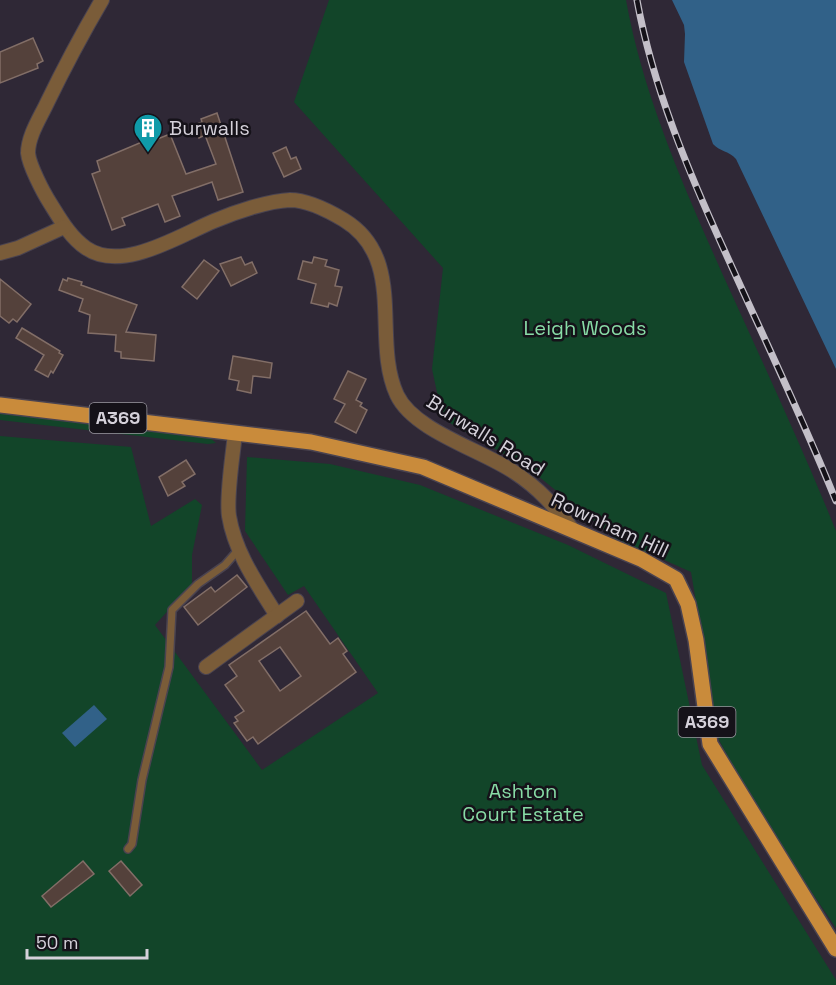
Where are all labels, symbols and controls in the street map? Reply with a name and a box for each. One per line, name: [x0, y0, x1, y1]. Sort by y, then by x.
building icon: Burwalls: [132, 112, 164, 154]
place label: Burwalls: [169, 115, 250, 141]
park label: Leigh Woods: [523, 315, 647, 341]
street label: Burwalls Road: [422, 388, 550, 482]
road number: A369: [90, 403, 146, 433]
street label: Rownham Hill: [547, 486, 673, 564]
road number: A369: [678, 707, 736, 737]
park label: Ashton Court Estate: [462, 778, 584, 827]
scale bar: [27, 922, 147, 960]
text: 50 m: [36, 931, 78, 954]

